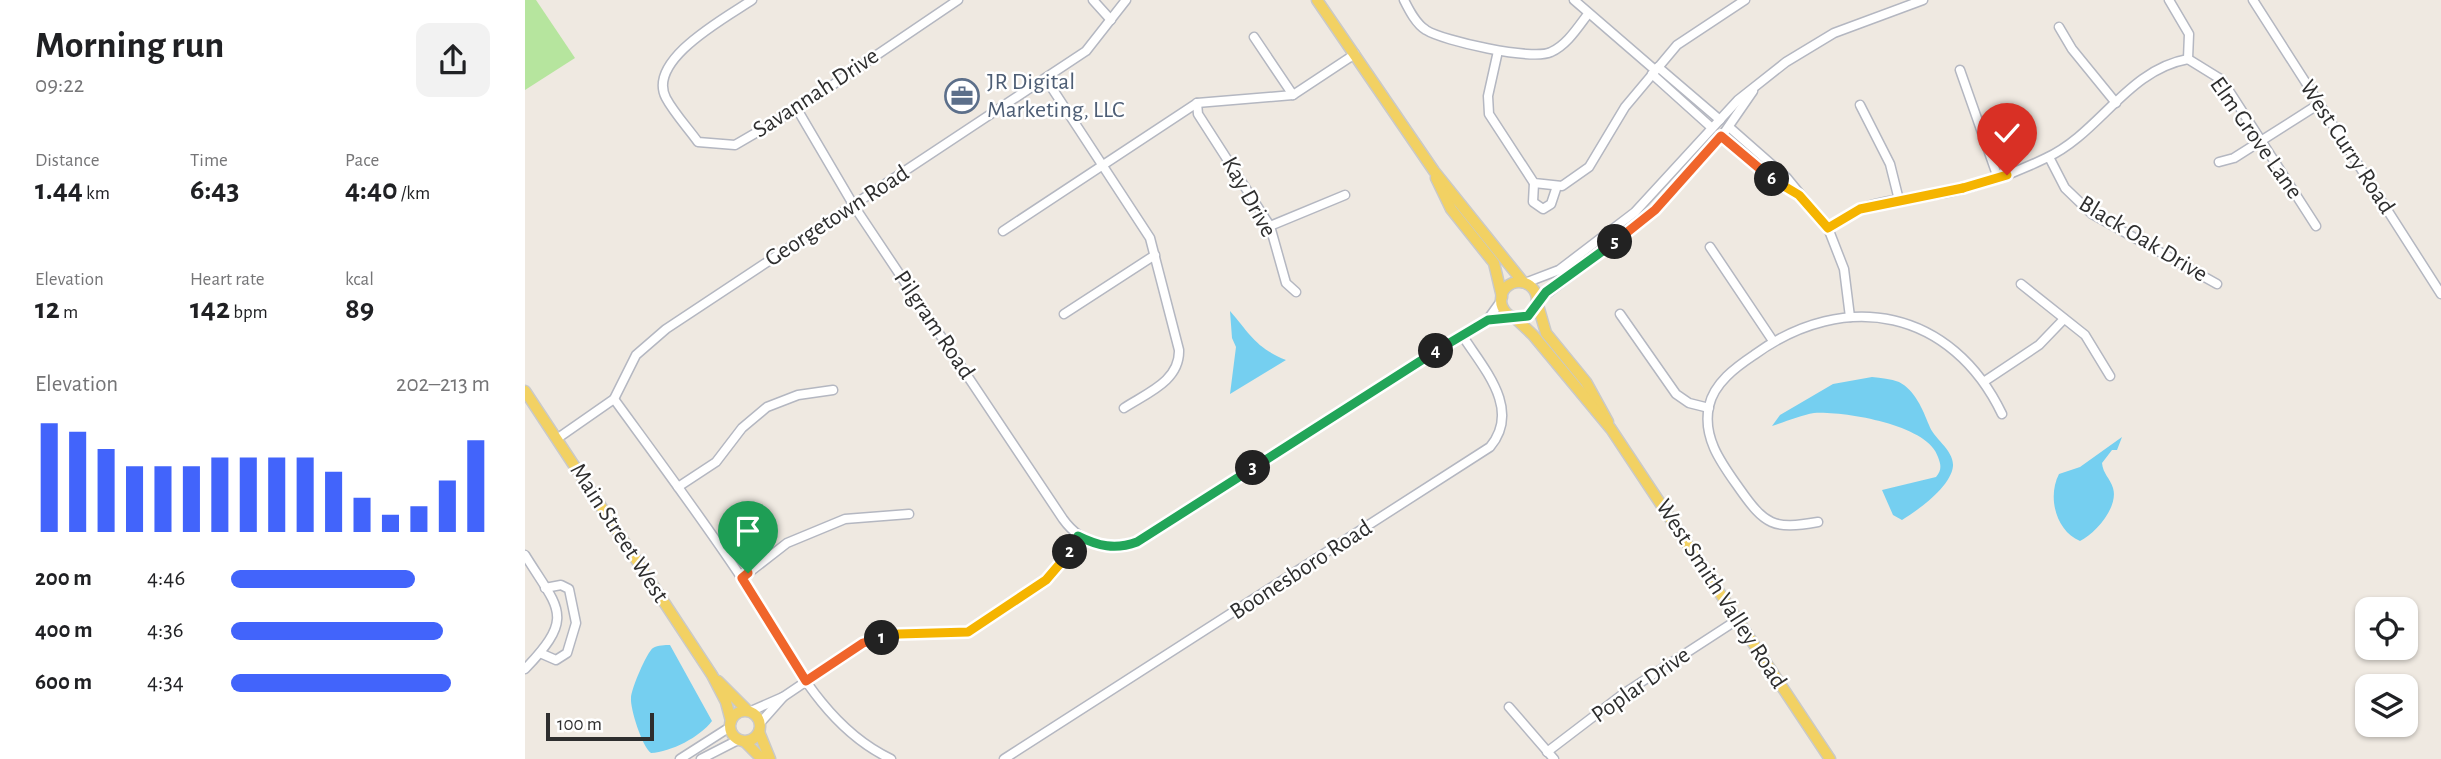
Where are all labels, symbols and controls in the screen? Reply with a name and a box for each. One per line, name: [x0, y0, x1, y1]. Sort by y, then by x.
button: share: [416, 23, 490, 97]
text: Morning run: [35, 27, 224, 65]
street label: Savannah Drive: [749, 44, 883, 142]
place label: JR Digital Marketing, LLC: [987, 70, 1125, 122]
street label: Elm Grove Lane: [2205, 73, 2307, 203]
text: 09:22: [35, 74, 84, 97]
street label: West Curry Road: [2295, 76, 2399, 218]
office icon: JR Digital Marketing, LLC: [943, 77, 981, 115]
pin: [1977, 103, 2037, 175]
icon: check: [1988, 114, 2026, 152]
text: Distance: [35, 151, 99, 170]
text: Time: [190, 151, 228, 170]
text: Pace: [345, 151, 379, 170]
street label: Kay Drive: [1217, 153, 1281, 241]
street label: Georgetown Road: [761, 161, 913, 271]
pin: 6: [1755, 162, 1789, 196]
text: 6: [1767, 169, 1776, 188]
text: 1.44: [35, 175, 83, 205]
text: 6:43: [190, 175, 239, 205]
text: 4:40: [345, 175, 398, 205]
text: km: [83, 184, 110, 203]
text: /km: [398, 184, 430, 203]
street label: Black Oak Drive: [2075, 191, 2211, 287]
pin: 5: [1597, 224, 1633, 260]
text: 5: [1610, 232, 1619, 251]
street label: Pilgram Road: [889, 266, 979, 384]
text: Elevation: [35, 270, 104, 289]
text: Heart rate: [190, 270, 265, 289]
text: kcal: [345, 270, 374, 289]
text: 12: [35, 294, 60, 324]
text: 142: [190, 294, 230, 324]
text: 89: [345, 294, 374, 324]
text: m: [60, 303, 78, 322]
text: bpm: [230, 303, 268, 322]
pin: 4: [1419, 334, 1453, 368]
text: 4: [1431, 341, 1440, 360]
text: Elevation: [35, 373, 118, 396]
text: 202–213 m: [396, 373, 490, 396]
pin: 3: [1235, 450, 1271, 486]
text: 3: [1248, 458, 1257, 477]
street label: Main Street West: [565, 459, 673, 607]
street label: West Smith Valley Road: [1651, 495, 1791, 693]
pin: [718, 501, 778, 573]
icon: arrive: [729, 512, 767, 550]
street label: Boonesboro Road: [1226, 515, 1376, 625]
pin: 2: [1053, 534, 1087, 570]
text: 2: [1065, 542, 1074, 561]
text: 200 m: [35, 567, 92, 590]
text: 4:46: [147, 567, 185, 590]
map controls: [2355, 597, 2418, 737]
button: locate: [2355, 597, 2418, 660]
text: 400 m: [35, 619, 93, 642]
text: 4:36: [147, 619, 184, 642]
pin: 1: [865, 620, 899, 656]
text: 1: [878, 628, 885, 647]
street label: Poplar Drive: [1587, 643, 1695, 727]
text: 600 m: [35, 671, 92, 694]
text: 4:34: [147, 671, 184, 694]
button: layers: [2355, 674, 2418, 737]
scale bar: [546, 710, 655, 742]
text: 100 m: [557, 715, 602, 734]

